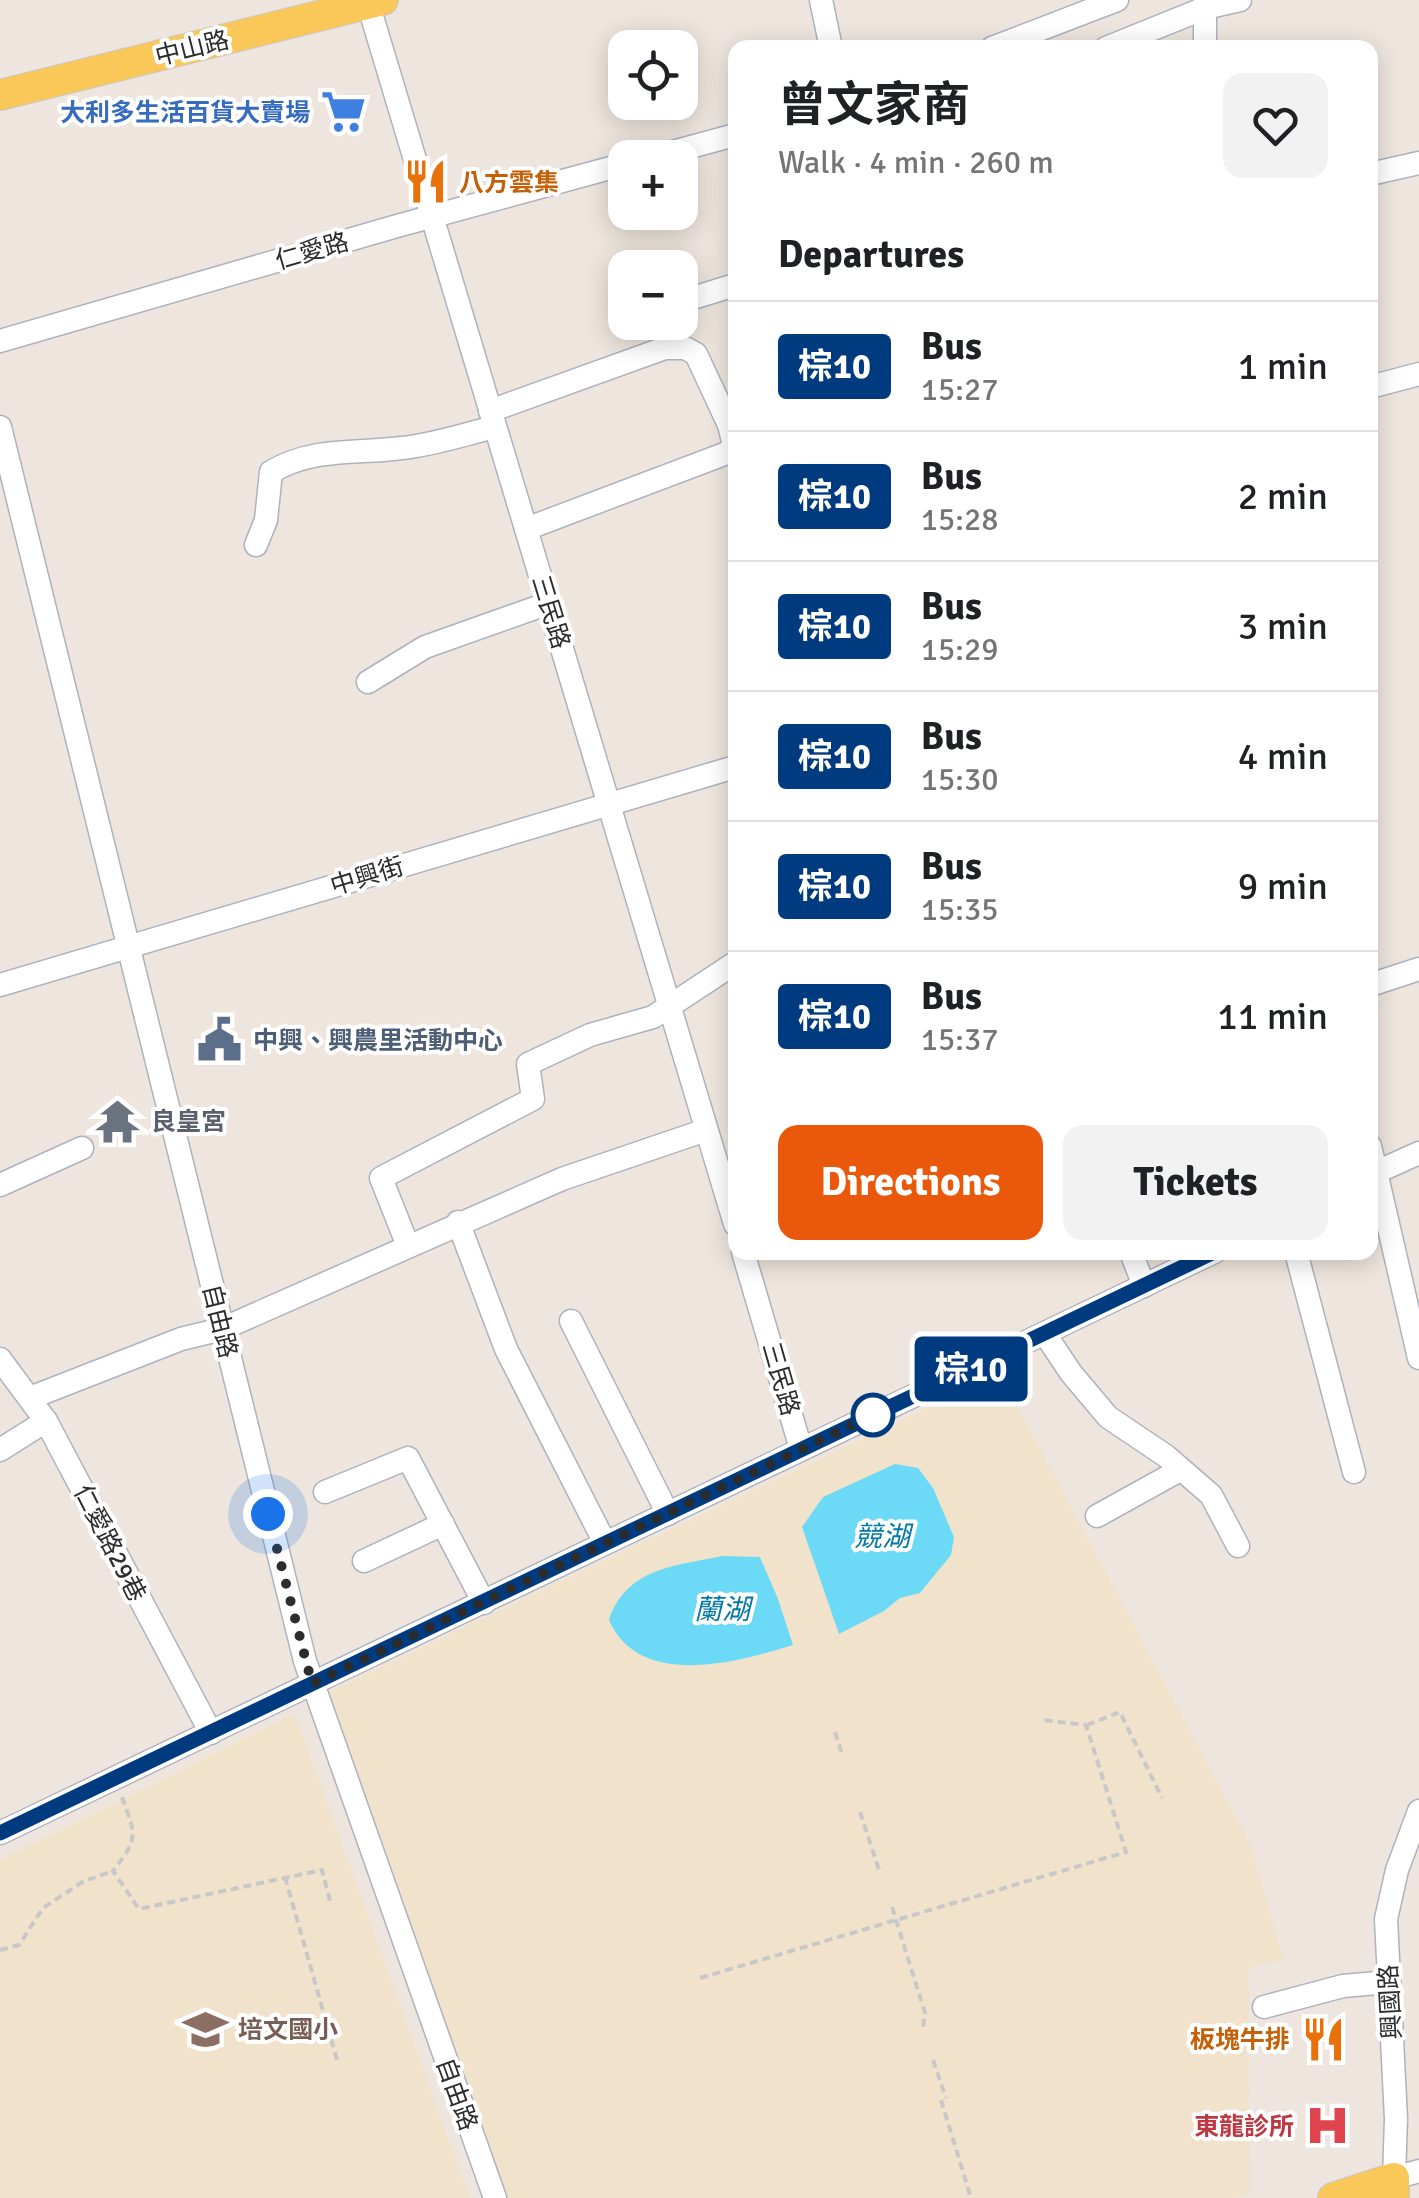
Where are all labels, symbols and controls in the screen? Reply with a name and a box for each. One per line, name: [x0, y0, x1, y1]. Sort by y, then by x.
street label: 中山路: [152, 24, 232, 72]
map controls: [608, 30, 698, 340]
button: locate: [608, 30, 698, 120]
button: heart: [1223, 73, 1328, 178]
text: 曾文家商: [778, 76, 970, 135]
supermarket icon: 大利多生活百貨大賣場: [319, 88, 367, 136]
place label: 大利多生活百貨大賣場: [60, 97, 310, 128]
button: +: [608, 140, 698, 230]
text: Walk · 4 min · 260 m: [778, 143, 1054, 182]
restaurant icon: 八方雲集: [402, 158, 450, 206]
place label: 八方雲集: [459, 167, 559, 198]
street label: 仁愛路: [272, 226, 352, 276]
text: Departures: [778, 231, 964, 278]
button: −: [608, 250, 698, 340]
text: Bus: [921, 323, 982, 370]
text: 1 min: [1238, 343, 1328, 390]
text: 棕10: [798, 345, 871, 388]
text: 15:27: [921, 370, 999, 409]
text: Bus: [921, 453, 982, 500]
text: 2 min: [1238, 473, 1328, 520]
text: 棕10: [798, 475, 871, 518]
text: 15:28: [921, 500, 999, 539]
street label: 三民路: [525, 572, 577, 652]
text: Bus: [921, 583, 982, 630]
text: 3 min: [1238, 603, 1328, 650]
text: 棕10: [798, 605, 871, 648]
text: 15:29: [921, 630, 999, 669]
text: Bus: [921, 713, 982, 760]
text: 4 min: [1238, 733, 1328, 780]
text: 棕10: [798, 735, 871, 778]
text: 15:30: [921, 760, 999, 799]
text: Bus: [921, 843, 982, 890]
street label: 中興街: [327, 850, 407, 902]
text: 9 min: [1238, 863, 1328, 910]
text: 棕10: [798, 865, 871, 908]
text: 15:35: [921, 890, 999, 929]
text: Bus: [921, 973, 982, 1020]
text: 11 min: [1217, 993, 1328, 1040]
text: 棕10: [798, 995, 871, 1038]
public building icon: 中興、興農里活動中心: [196, 1016, 244, 1064]
text: 15:37: [921, 1020, 999, 1059]
place label: 中興、興農里活動中心: [253, 1025, 503, 1056]
temple icon: 良皇宮: [94, 1097, 142, 1145]
place label: 良皇宮: [151, 1106, 226, 1137]
button: Directions: [778, 1125, 1043, 1240]
button: Tickets: [1063, 1125, 1328, 1240]
street label: 自由路: [196, 1281, 244, 1361]
line badge: 棕10: [914, 1336, 1028, 1402]
street label: 三民路: [756, 1339, 806, 1419]
text: 棕10: [935, 1348, 1007, 1391]
unlabelled marker: [852, 1394, 894, 1436]
street label: 仁愛路29巷: [67, 1479, 153, 1607]
your location: [243, 1489, 293, 1539]
water label: 競湖: [854, 1520, 914, 1554]
water label: 蘭湖: [694, 1593, 754, 1627]
street label: 興國路: [1373, 1964, 1407, 2040]
school or university icon: 培文國小: [181, 2005, 229, 2053]
place label: 培文國小: [238, 2014, 338, 2045]
restaurant icon: 板塊牛排: [1299, 2015, 1347, 2063]
place label: 板塊牛排: [1190, 2024, 1290, 2055]
street label: 自由路: [430, 2053, 484, 2135]
hospital icon: 東龍診所: [1303, 2102, 1351, 2150]
place label: 東龍診所: [1194, 2111, 1294, 2142]

